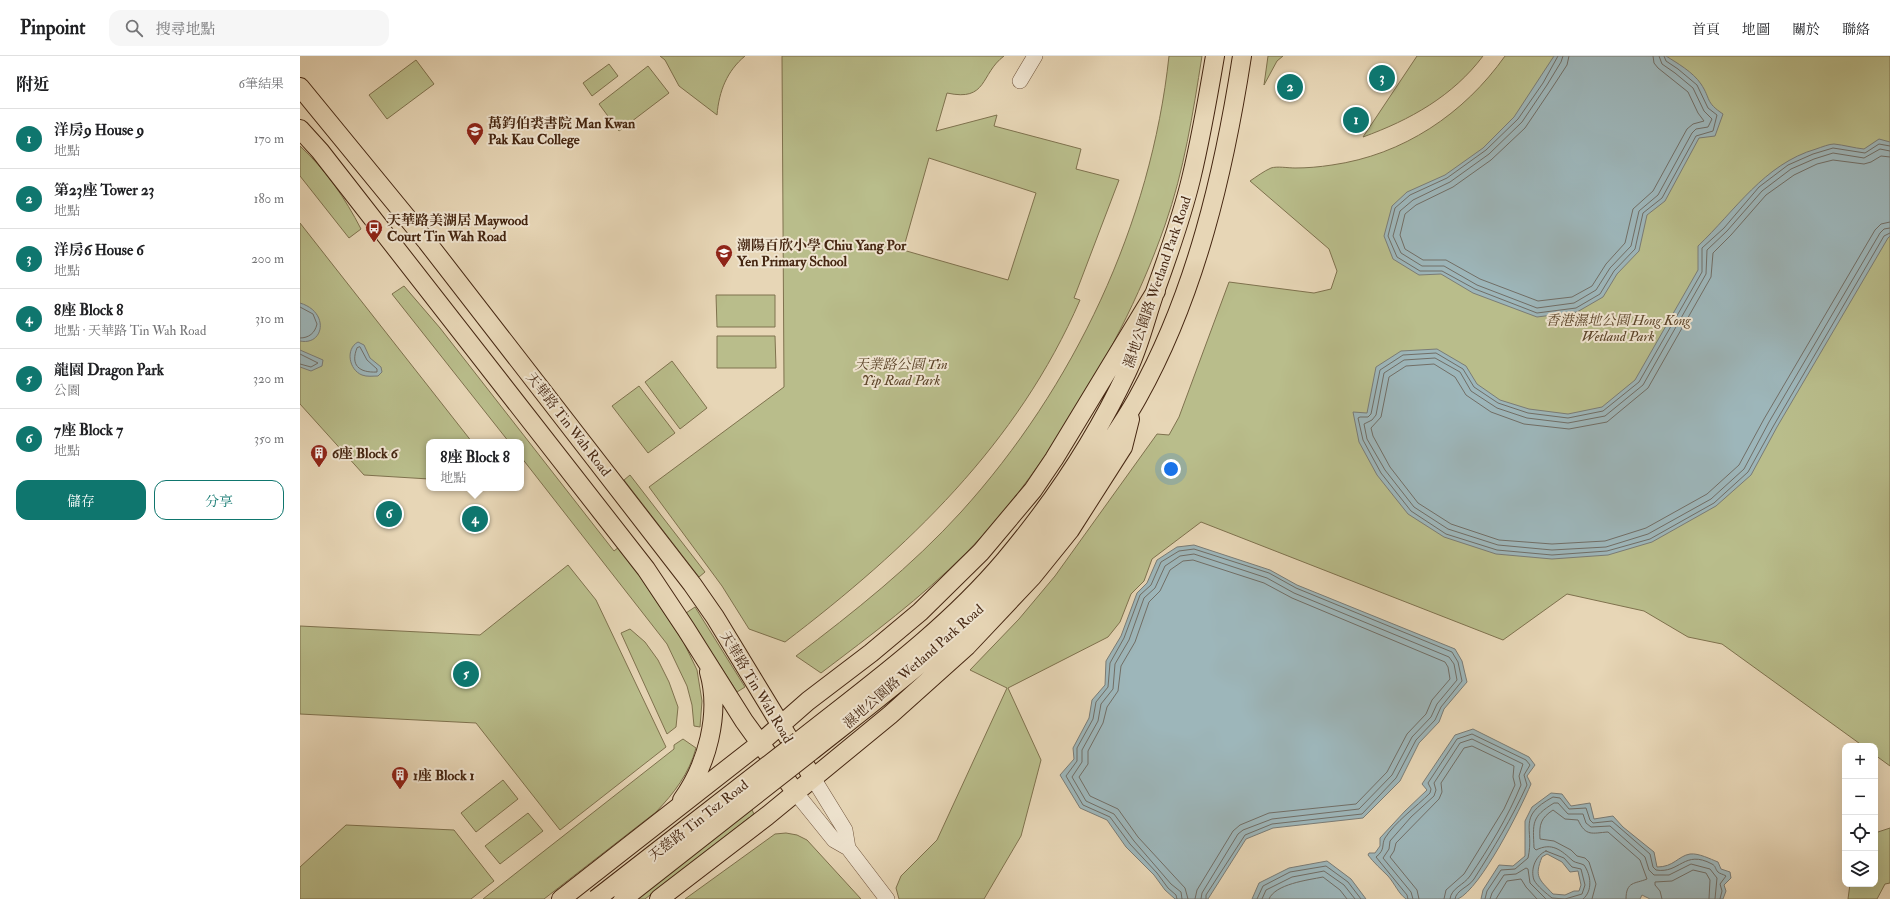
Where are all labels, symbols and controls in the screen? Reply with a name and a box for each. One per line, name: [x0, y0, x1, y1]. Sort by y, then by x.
search box: [109, 10, 389, 46]
text: Pinpoint: [20, 16, 85, 40]
icon: search: [123, 17, 145, 39]
text: 搜尋地點: [155, 20, 215, 39]
text: 首頁: [1692, 21, 1720, 38]
text: 地圖: [1742, 21, 1770, 38]
text: 關於: [1792, 21, 1820, 38]
text: 聯絡: [1842, 21, 1870, 38]
pin: 3: [1369, 63, 1395, 93]
pin: 2: [1277, 72, 1303, 102]
text: 附近: [16, 74, 50, 95]
text: 6筆結果: [238, 76, 284, 92]
pin: 1: [1343, 105, 1369, 135]
place label: 萬鈞伯裘書院 Man Kwan Pak Kau College: [488, 115, 636, 149]
text: 洋房9 House 9: [54, 121, 144, 140]
school or university icon: 萬鈞伯裘書院 Man Kwan Pak Kau College: [465, 121, 485, 146]
text: 1: [27, 131, 31, 147]
text: 170 m: [254, 131, 284, 147]
text: 地點: [54, 143, 80, 159]
text: 第23座 Tower 23: [54, 181, 154, 200]
text: 2: [26, 191, 32, 207]
text: 180 m: [254, 191, 284, 207]
street label: 濕地公園路 Wetland Park Road: [1120, 194, 1195, 370]
text: 地點: [54, 203, 80, 219]
place label: 天華路美湖居 Maywood Court Tin Wah Road: [387, 212, 528, 245]
bus stop icon: 天華路美湖居 Maywood Court Tin Wah Road: [364, 218, 384, 243]
place label: 潮陽百欣小學 Chiu Yang Por Yen Primary School: [736, 237, 907, 271]
text: 洋房6 House 6: [54, 241, 144, 260]
school or university icon: 潮陽百欣小學 Chiu Yang Por Yen Primary School: [714, 243, 734, 268]
text: 3: [27, 251, 32, 267]
text: 200 m: [251, 251, 284, 267]
text: 地點: [54, 263, 80, 279]
text: 8座 Block 8: [54, 301, 123, 320]
text: 4: [25, 311, 33, 327]
text: 310 m: [255, 311, 284, 327]
park label: 香港濕地公園 Hong Kong Wetland Park: [1545, 312, 1691, 345]
text: 地點 · 天華路 Tin Wah Road: [54, 323, 206, 339]
park label: 天業路公園 Tin Yip Road Park: [854, 356, 948, 389]
text: 龍園 Dragon Park: [54, 361, 164, 380]
street label: 天華路 Tin Wah Road: [523, 369, 615, 480]
text: 5: [26, 371, 32, 387]
text: 320 m: [253, 371, 284, 387]
text: 公園: [54, 383, 80, 399]
text: 7座 Block 7: [54, 421, 123, 440]
text: 6: [26, 431, 32, 447]
text: 350 m: [254, 431, 284, 447]
popup: [426, 439, 524, 491]
text: 地點: [54, 443, 80, 459]
building icon: 6座 Block 6: [309, 443, 329, 468]
place label: 6座 Block 6: [332, 445, 399, 462]
text: 8座 Block 8: [440, 448, 510, 467]
your location: [1161, 459, 1181, 479]
text: 地點: [440, 470, 466, 486]
button: 儲存: [16, 480, 146, 520]
button: 分享: [154, 480, 284, 520]
pin: 6: [376, 499, 402, 529]
pin: 4: [462, 504, 488, 534]
street label: 濕地公園路 Wetland Park Road: [840, 601, 987, 732]
street label: 天華路 Tin Wah Road: [716, 628, 797, 746]
pin: 5: [453, 659, 479, 689]
map controls: [1842, 743, 1878, 887]
button: +: [1842, 743, 1878, 779]
building icon: 1座 Block 1: [390, 765, 410, 790]
place label: 1座 Block 1: [413, 767, 475, 784]
street label: 天慈路 Tin Tsz Road: [645, 776, 752, 865]
button: −: [1842, 779, 1878, 815]
button: locate: [1842, 815, 1878, 851]
button: layers: [1842, 851, 1878, 887]

